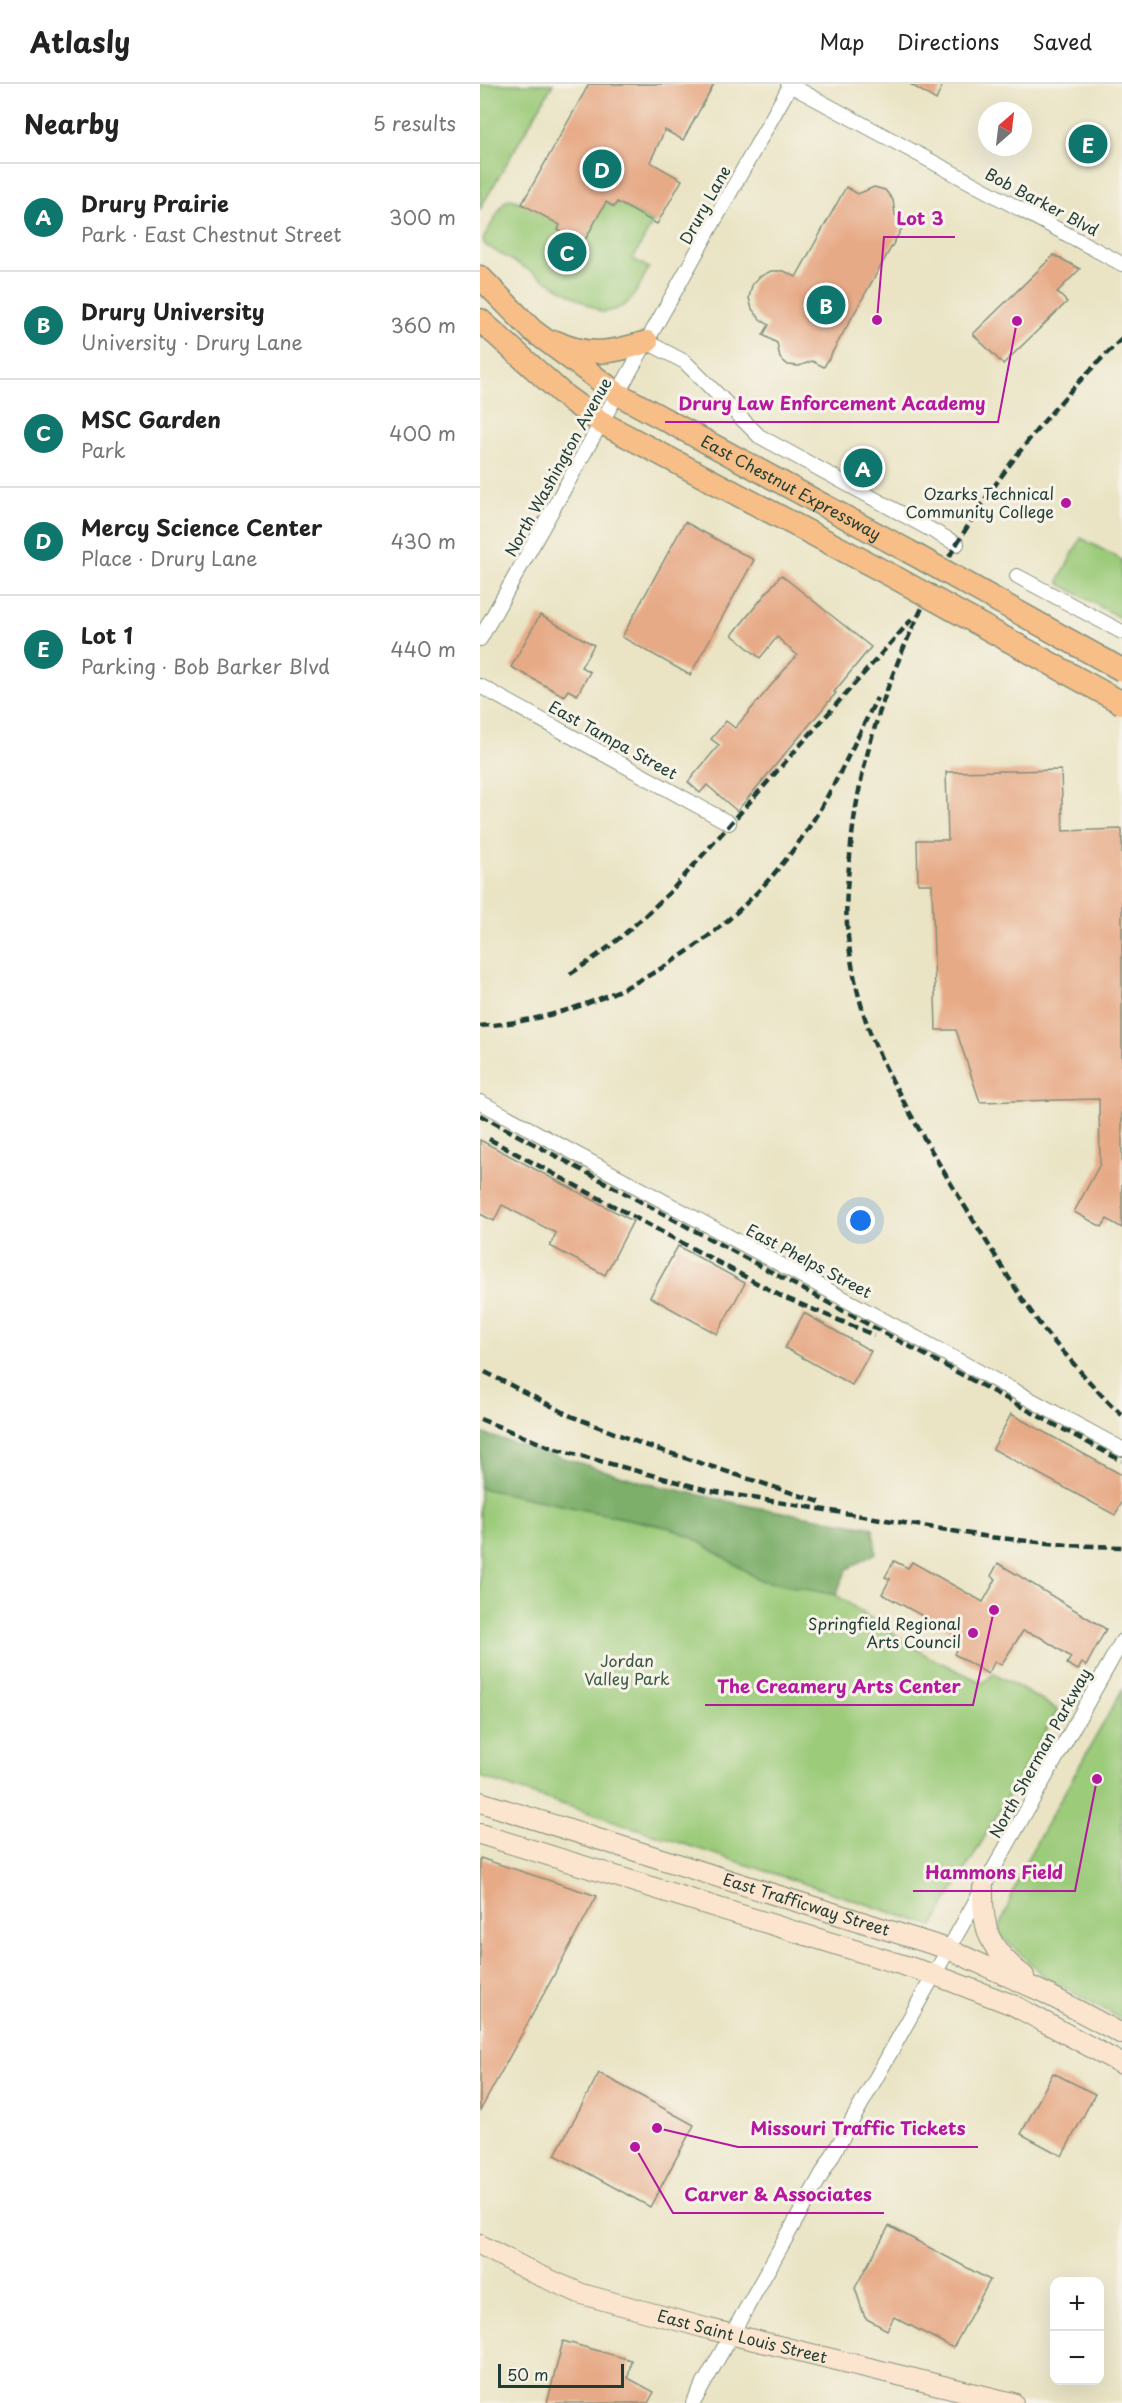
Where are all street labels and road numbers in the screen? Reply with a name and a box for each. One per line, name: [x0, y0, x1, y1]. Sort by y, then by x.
street label: Drury Lane: [673, 161, 736, 248]
street label: Bob Barker Blvd: [981, 161, 1104, 241]
street label: North Washington Avenue: [498, 372, 617, 560]
street label: East Chestnut Expressway: [697, 428, 886, 545]
street label: East Tampa Street: [545, 694, 683, 785]
street label: East Phelps Street: [743, 1217, 877, 1304]
street label: North Sherman Parkway: [982, 1663, 1096, 1842]
street label: East Trafficway Street: [720, 1866, 893, 1941]
street label: East Saint Louis Street: [655, 2302, 830, 2368]

